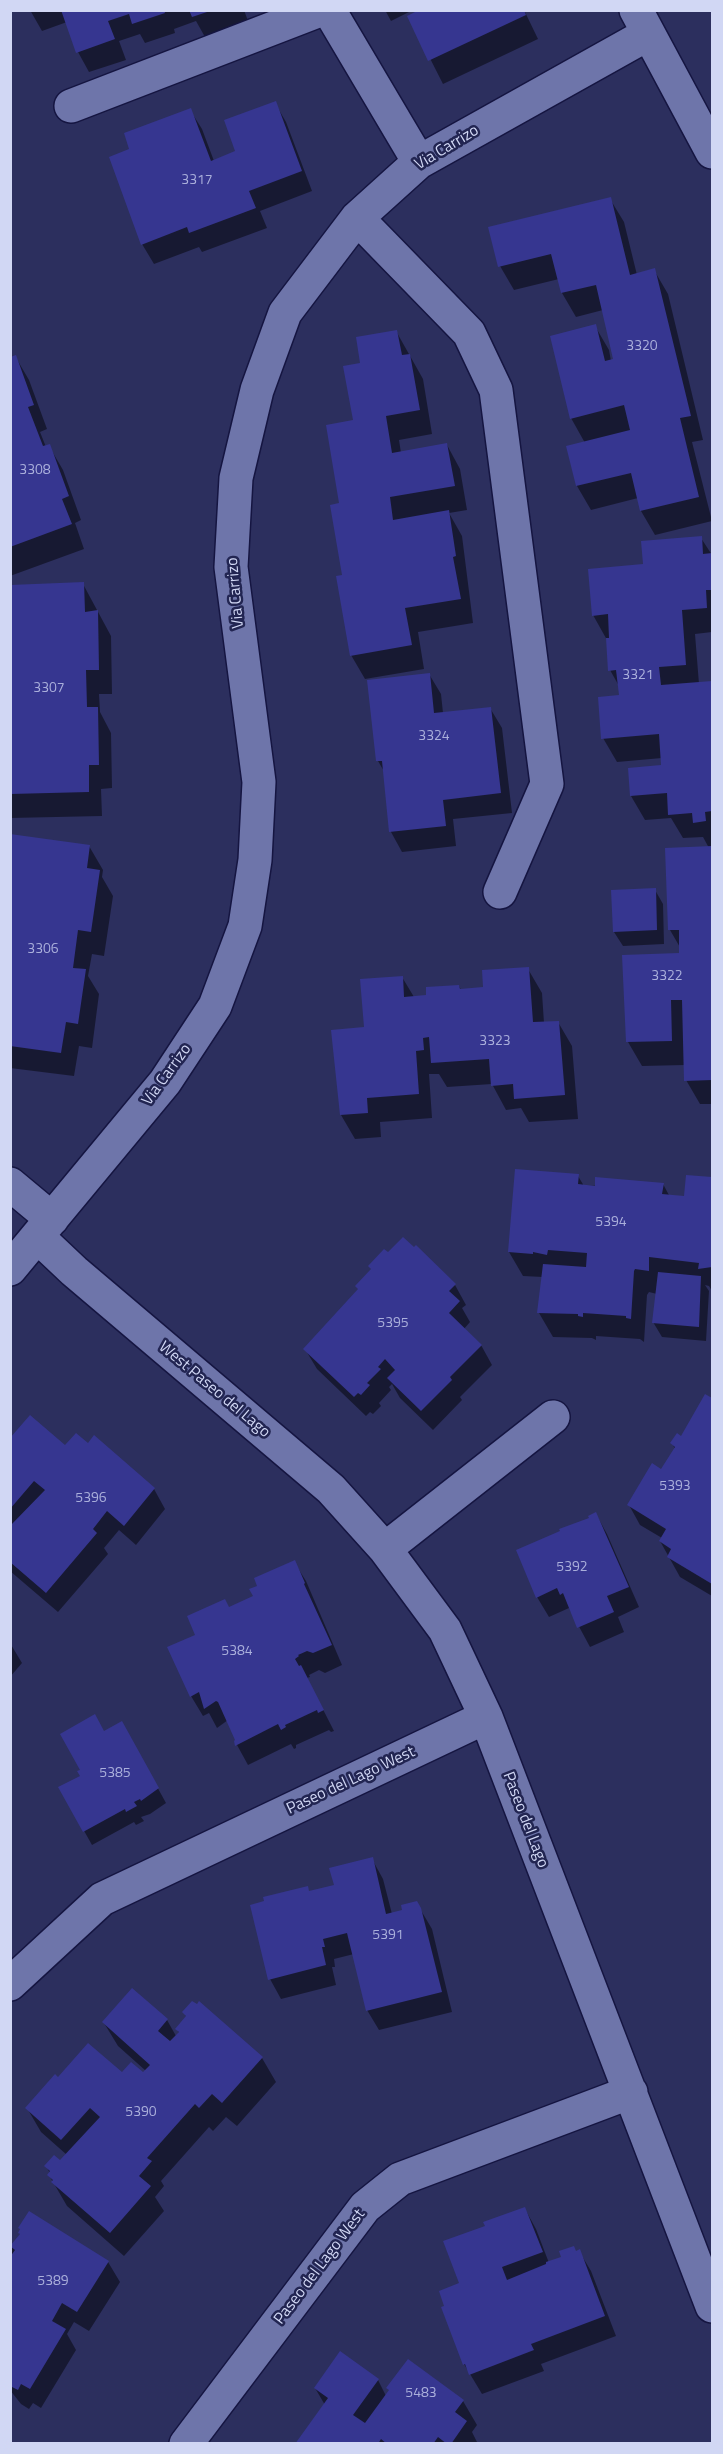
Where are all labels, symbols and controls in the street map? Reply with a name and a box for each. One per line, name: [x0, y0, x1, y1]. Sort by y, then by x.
street label: Via Carrizo: [411, 121, 483, 175]
house number: 3317: [181, 173, 213, 189]
house number: 3320: [626, 339, 658, 355]
house number: 3308: [19, 463, 51, 479]
street label: Via Carrizo: [223, 557, 249, 629]
house number: 3321: [622, 668, 654, 684]
house number: 3307: [33, 681, 65, 697]
house number: 3324: [418, 729, 450, 745]
house number: 3306: [27, 942, 59, 958]
house number: 3322: [651, 969, 683, 985]
house number: 3323: [479, 1034, 511, 1050]
street label: Via Carrizo: [138, 1041, 196, 1109]
house number: 5394: [595, 1215, 627, 1231]
house number: 5395: [377, 1316, 409, 1332]
street label: West Paseo del Lago: [154, 1338, 274, 1442]
house number: 5393: [659, 1479, 691, 1495]
house number: 5396: [75, 1491, 107, 1507]
house number: 5392: [556, 1560, 588, 1576]
house number: 5384: [221, 1644, 253, 1660]
street label: Paseo del Lago West: [284, 1743, 418, 1819]
house number: 5385: [99, 1766, 131, 1782]
street label: Paseo del Lago: [498, 1769, 552, 1871]
house number: 5391: [372, 1928, 404, 1944]
house number: 5390: [125, 2105, 157, 2121]
street label: Paseo del Lago West: [270, 2206, 370, 2328]
house number: 5389: [37, 2274, 69, 2290]
house number: 5483: [405, 2386, 437, 2402]

